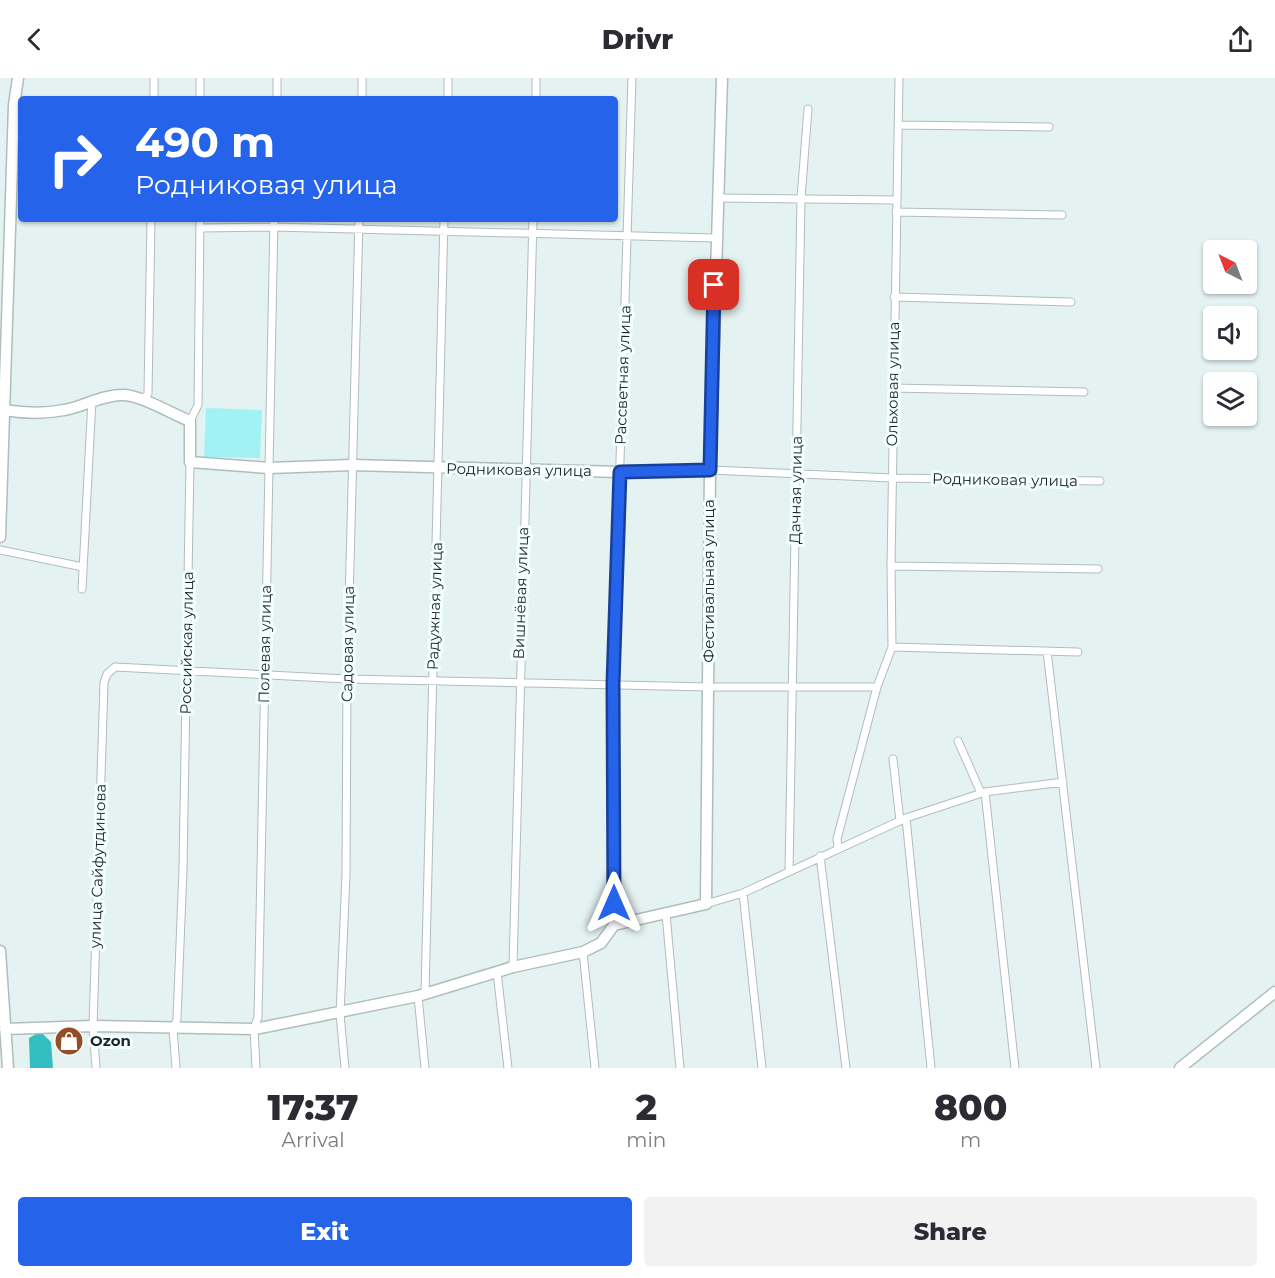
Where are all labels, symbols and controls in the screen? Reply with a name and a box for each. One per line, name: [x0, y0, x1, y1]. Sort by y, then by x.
icon: back: [18, 23, 51, 56]
text: Drivr: [602, 23, 673, 56]
icon: share: [1224, 23, 1257, 56]
text: 490 m: [135, 116, 275, 168]
icon: right: [36, 120, 114, 198]
text: Родниковая улица: [135, 168, 398, 201]
north arrow: [1203, 240, 1257, 294]
map controls: [1203, 240, 1257, 426]
pin: [688, 259, 739, 310]
icon: arrive: [697, 268, 730, 301]
street label: Рассветная улица: [611, 305, 634, 445]
button: sound: [1203, 306, 1257, 360]
street label: Ольховая улица: [882, 321, 903, 447]
button: layers: [1203, 372, 1257, 426]
street label: Дачная улица: [785, 436, 806, 544]
street label: Родниковая улица: [446, 459, 592, 480]
street label: Родниковая улица: [932, 469, 1078, 490]
street label: Фестивальная улица: [699, 499, 718, 663]
street label: Вишнёвая улица: [509, 526, 532, 660]
street label: Радужная улица: [423, 542, 446, 670]
street label: Российская улица: [176, 571, 197, 715]
street label: Полевая улица: [254, 585, 275, 703]
street label: Садовая улица: [337, 586, 358, 702]
street label: улица Сайфутдинова: [85, 783, 110, 950]
position arrow: [582, 871, 646, 935]
shop icon: Ozon: [53, 1025, 85, 1057]
place label: Ozon: [90, 1031, 131, 1050]
text: 17:37: [268, 1085, 359, 1129]
text: 2: [636, 1085, 657, 1129]
text: 800: [934, 1085, 1007, 1129]
text: Arrival: [282, 1128, 345, 1152]
text: min: [626, 1128, 666, 1152]
text: m: [960, 1128, 981, 1152]
button: Exit: [18, 1197, 632, 1266]
button: Share: [644, 1197, 1257, 1266]

